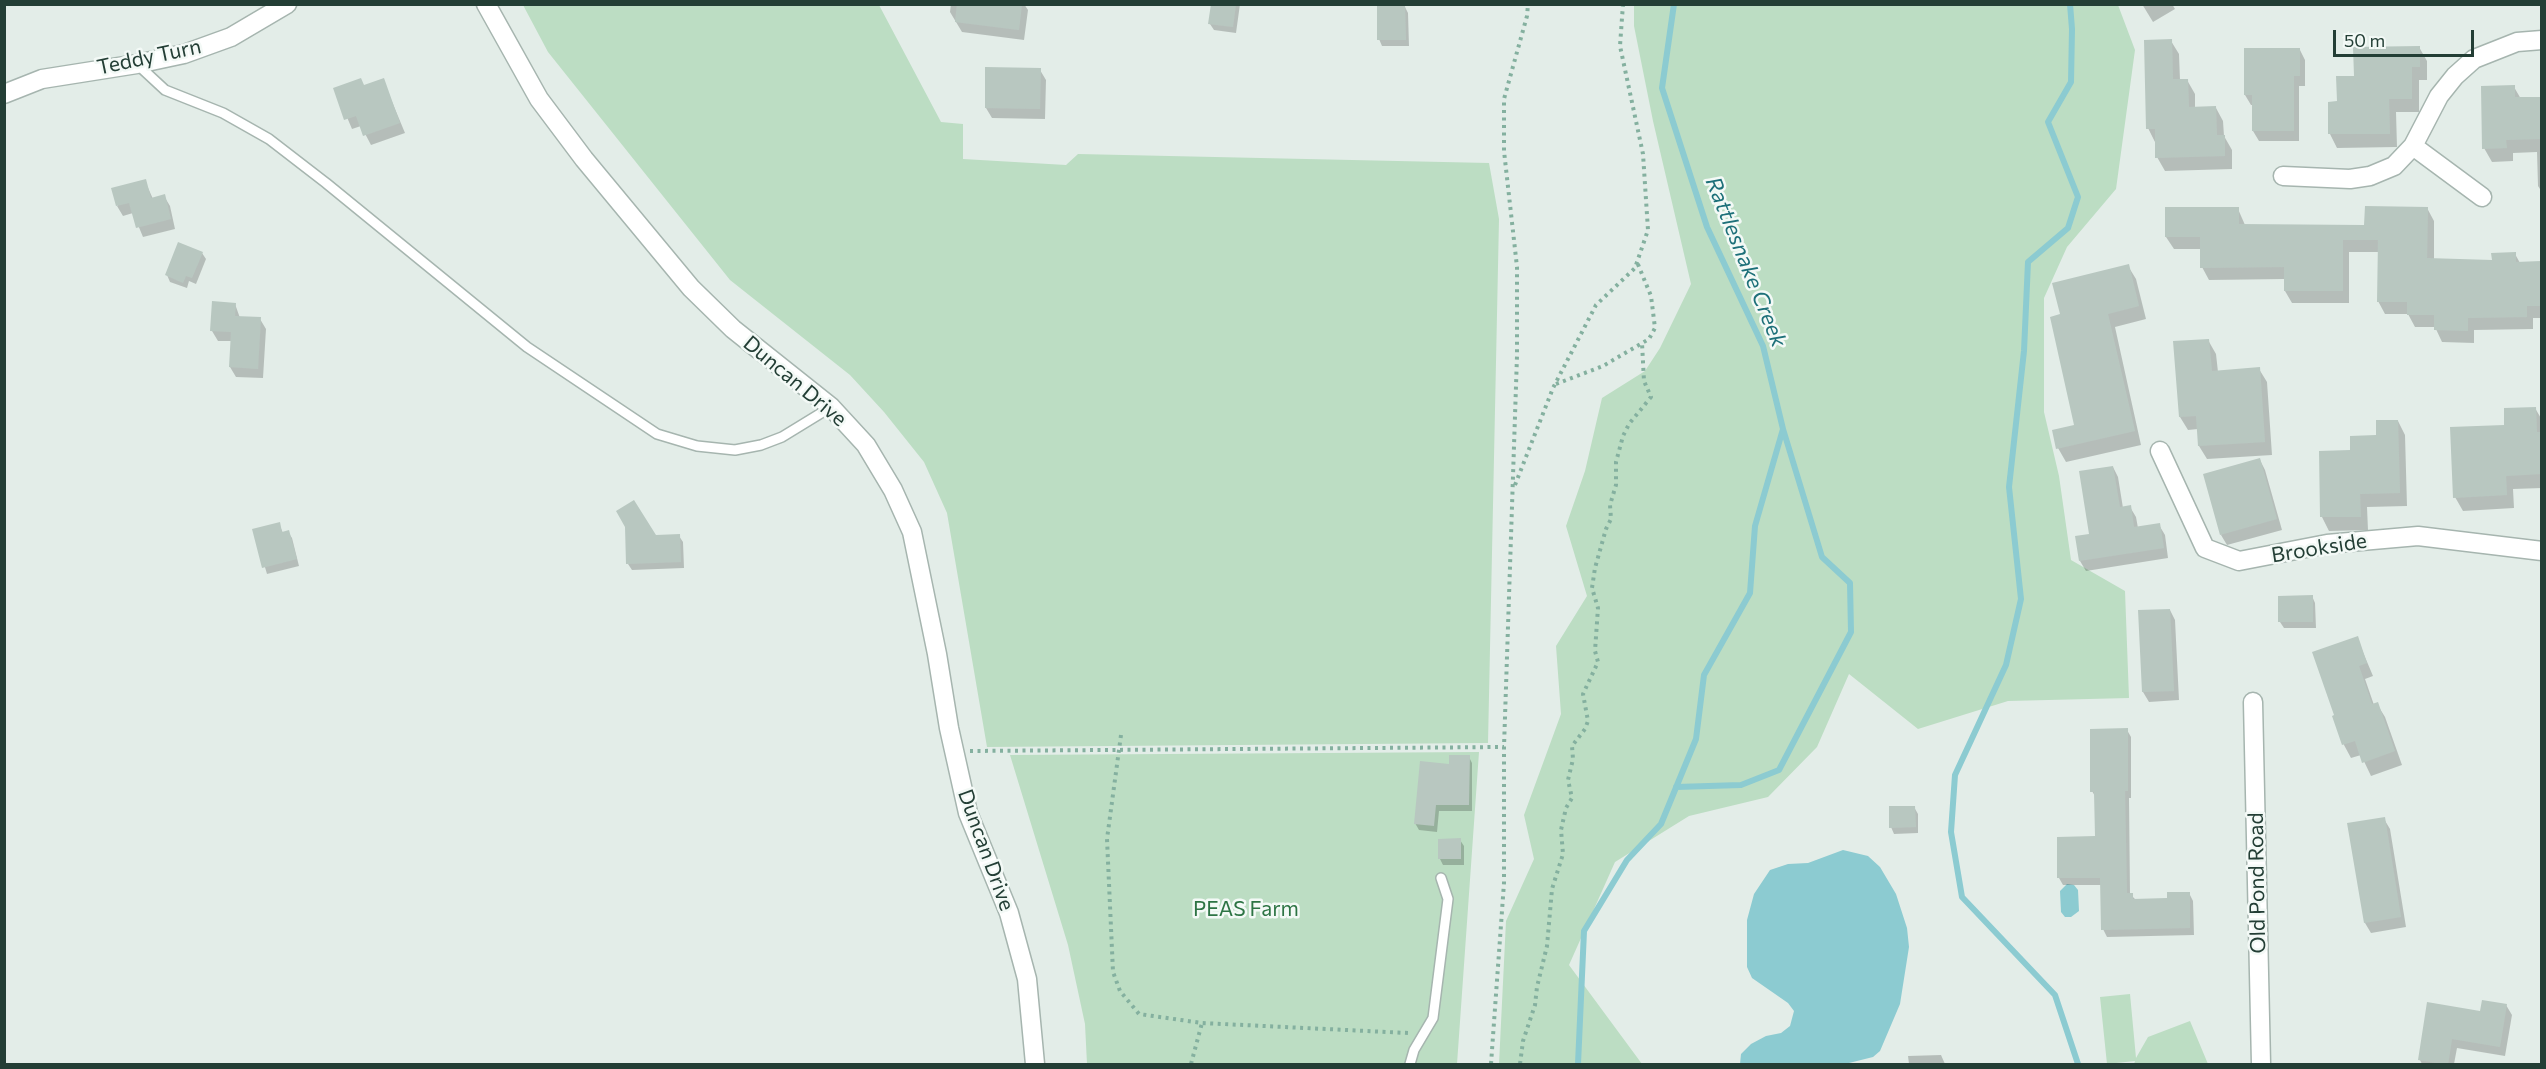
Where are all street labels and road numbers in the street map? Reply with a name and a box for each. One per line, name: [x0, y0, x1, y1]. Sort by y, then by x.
street label: Teddy Turn: [95, 34, 203, 80]
street label: Duncan Drive: [738, 330, 852, 432]
street label: Brookside: [2270, 528, 2368, 568]
street label: Duncan Drive: [952, 786, 1020, 914]
street label: Old Pond Road: [2243, 812, 2271, 954]

